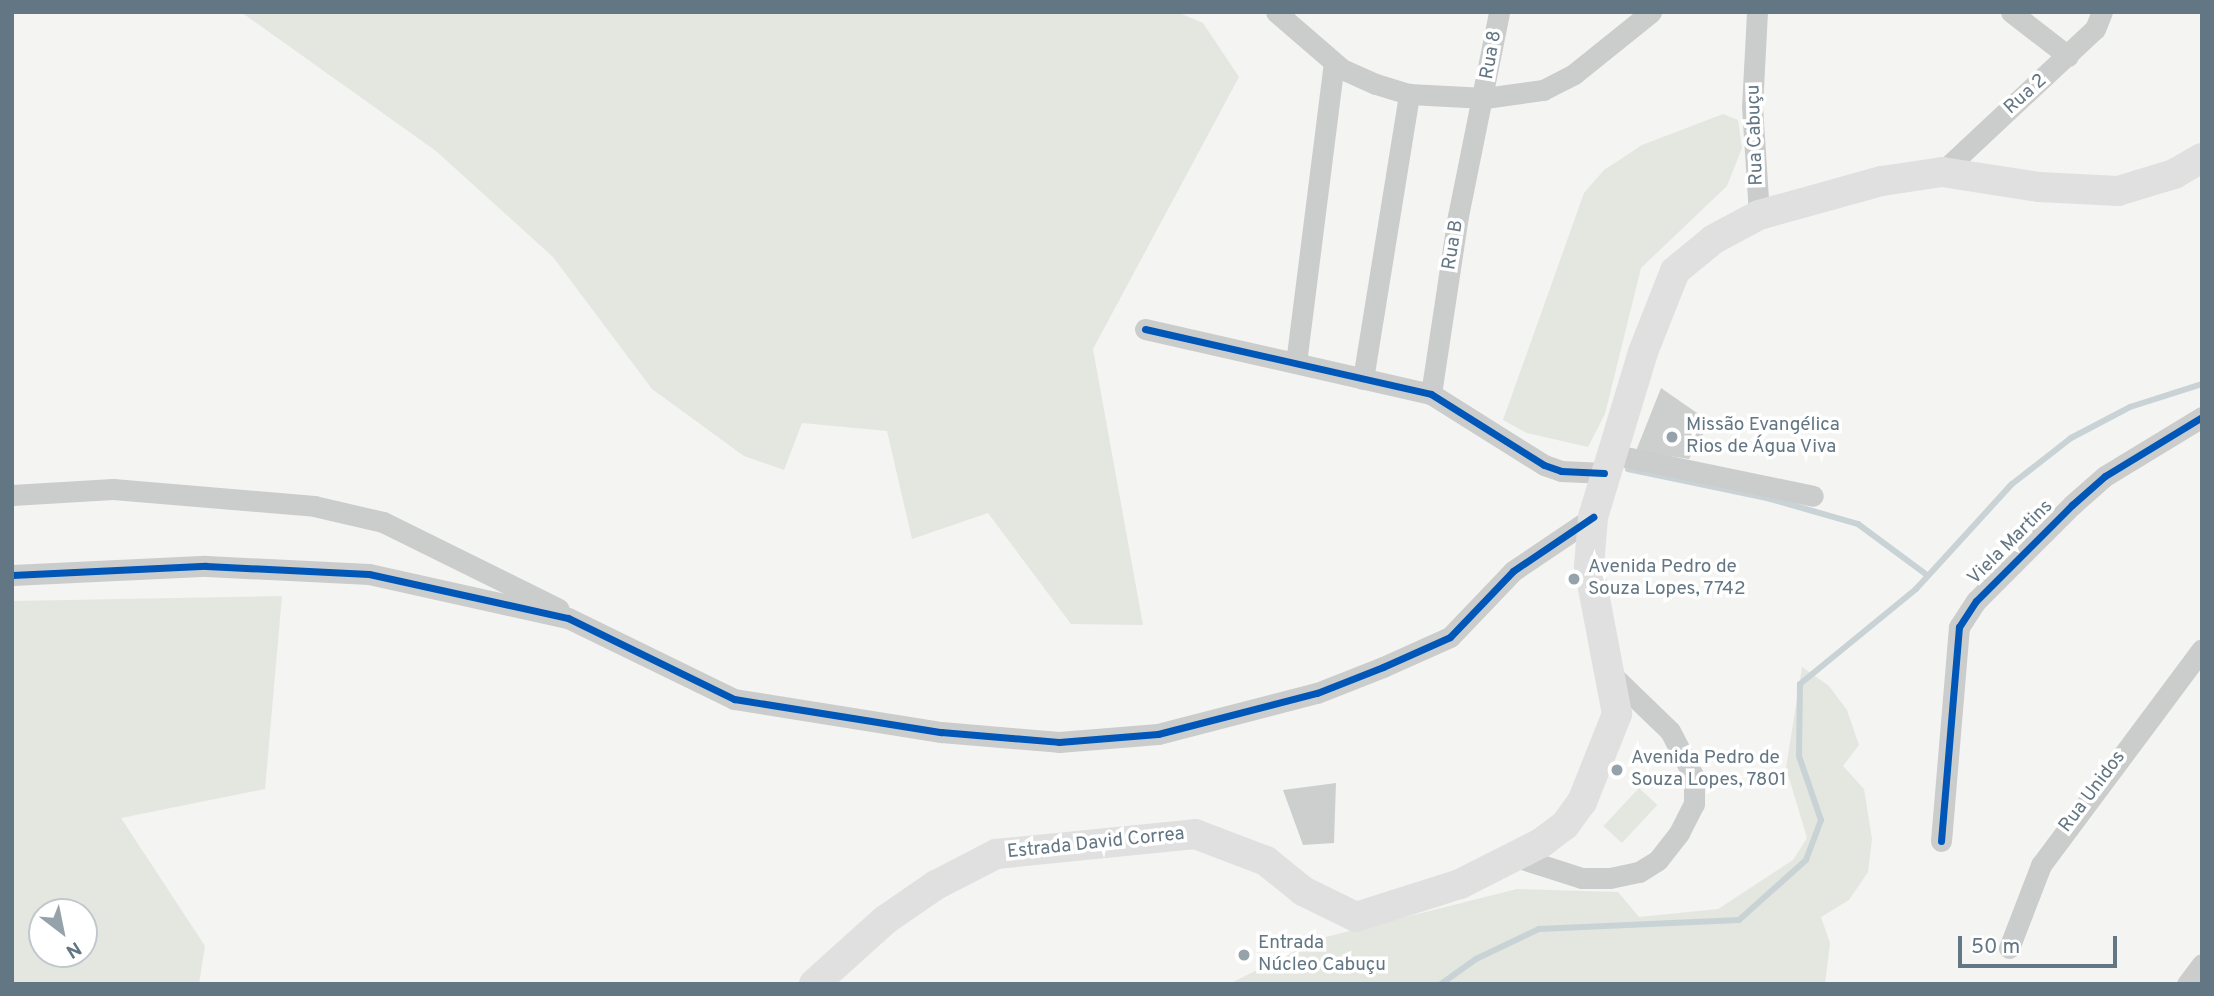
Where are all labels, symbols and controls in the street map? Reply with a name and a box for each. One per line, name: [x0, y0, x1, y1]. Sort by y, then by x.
street label: Rua 8: [1476, 29, 1508, 81]
street label: Rua 2: [2000, 70, 2052, 120]
street label: Rua Cabuçu: [1743, 84, 1769, 186]
street label: Rua B: [1439, 218, 1469, 272]
place label: Missão Evangélica Rios de Água Viva: [1686, 415, 1840, 459]
marker: Missão Evangélica Rios de Água Viva: [1664, 429, 1680, 445]
street label: Viela Martins: [1964, 496, 2058, 590]
place label: Avenida Pedro de Souza Lopes, 7742: [1588, 557, 1746, 601]
marker: Avenida Pedro de Souza Lopes, 7742: [1566, 571, 1582, 587]
street label: Rua Unidos: [2055, 747, 2131, 837]
place label: Avenida Pedro de Souza Lopes, 7801: [1631, 748, 1787, 792]
marker: Avenida Pedro de Souza Lopes, 7801: [1609, 762, 1625, 778]
street label: Estrada David Correa: [1006, 823, 1186, 865]
north arrow: [28, 898, 98, 968]
scale bar: [1962, 922, 2121, 966]
place label: Entrada Núcleo Cabuçu: [1258, 933, 1386, 977]
text: 50 m: [1971, 934, 2020, 961]
text: N: [61, 935, 85, 963]
marker: Entrada Núcleo Cabuçu: [1236, 947, 1252, 963]

